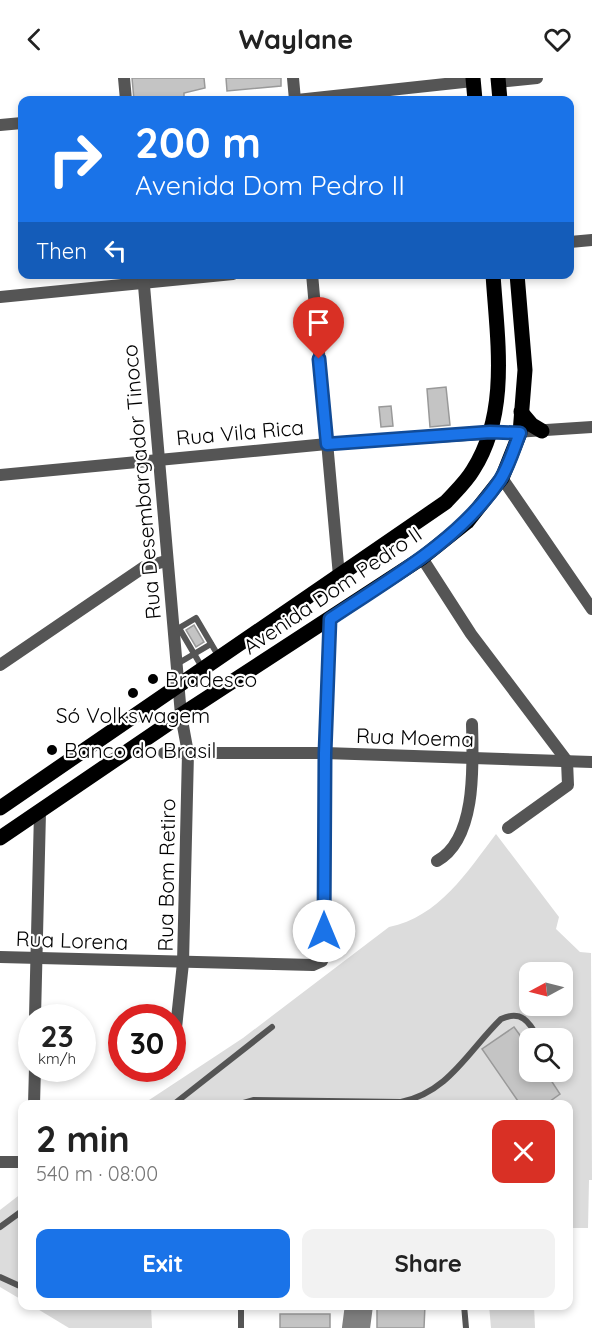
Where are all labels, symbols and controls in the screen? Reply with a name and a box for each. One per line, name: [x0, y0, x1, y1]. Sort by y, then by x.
text: Waylane: [239, 22, 353, 56]
icon: back: [18, 23, 51, 56]
icon: heart: [541, 23, 574, 56]
text: 200 m: [135, 116, 261, 169]
icon: right: [36, 120, 114, 198]
text: Avenida Dom Pedro II: [135, 168, 405, 202]
icon: left: [99, 234, 132, 267]
text: Then: [36, 237, 87, 265]
pin: [293, 297, 344, 359]
icon: arrive: [302, 306, 335, 339]
street label: Rua Desembargador Tinoco: [116, 343, 166, 621]
street label: Rua Vila Rica: [175, 413, 305, 451]
street label: Avenida Dom Pedro II: [238, 521, 426, 659]
place label: Bradesco: [165, 666, 257, 692]
marker: Bradesco: [146, 672, 160, 686]
marker: Só Volkswagem: [126, 686, 140, 700]
place label: Só Volkswagem: [56, 702, 210, 728]
street label: Rua Moema: [356, 722, 474, 752]
place label: Banco do Brasil: [64, 737, 216, 763]
marker: Banco do Brasil: [45, 743, 59, 757]
street label: Rua Bom Retiro: [152, 798, 180, 952]
position arrow: [292, 899, 356, 963]
street label: Rua Lorena: [15, 925, 129, 955]
north arrow: [519, 962, 573, 1016]
map controls: [519, 962, 573, 1082]
speed limit sign: 30: [108, 1004, 186, 1082]
text: 23: [40, 1017, 74, 1055]
button: search: [519, 1028, 573, 1082]
text: km/h: [38, 1049, 76, 1068]
text: 2 min: [36, 1116, 130, 1161]
button: close: [492, 1120, 555, 1183]
text: 540 m · 08:00: [36, 1161, 158, 1186]
button: Exit: [36, 1229, 290, 1298]
button: Share: [302, 1229, 555, 1298]

